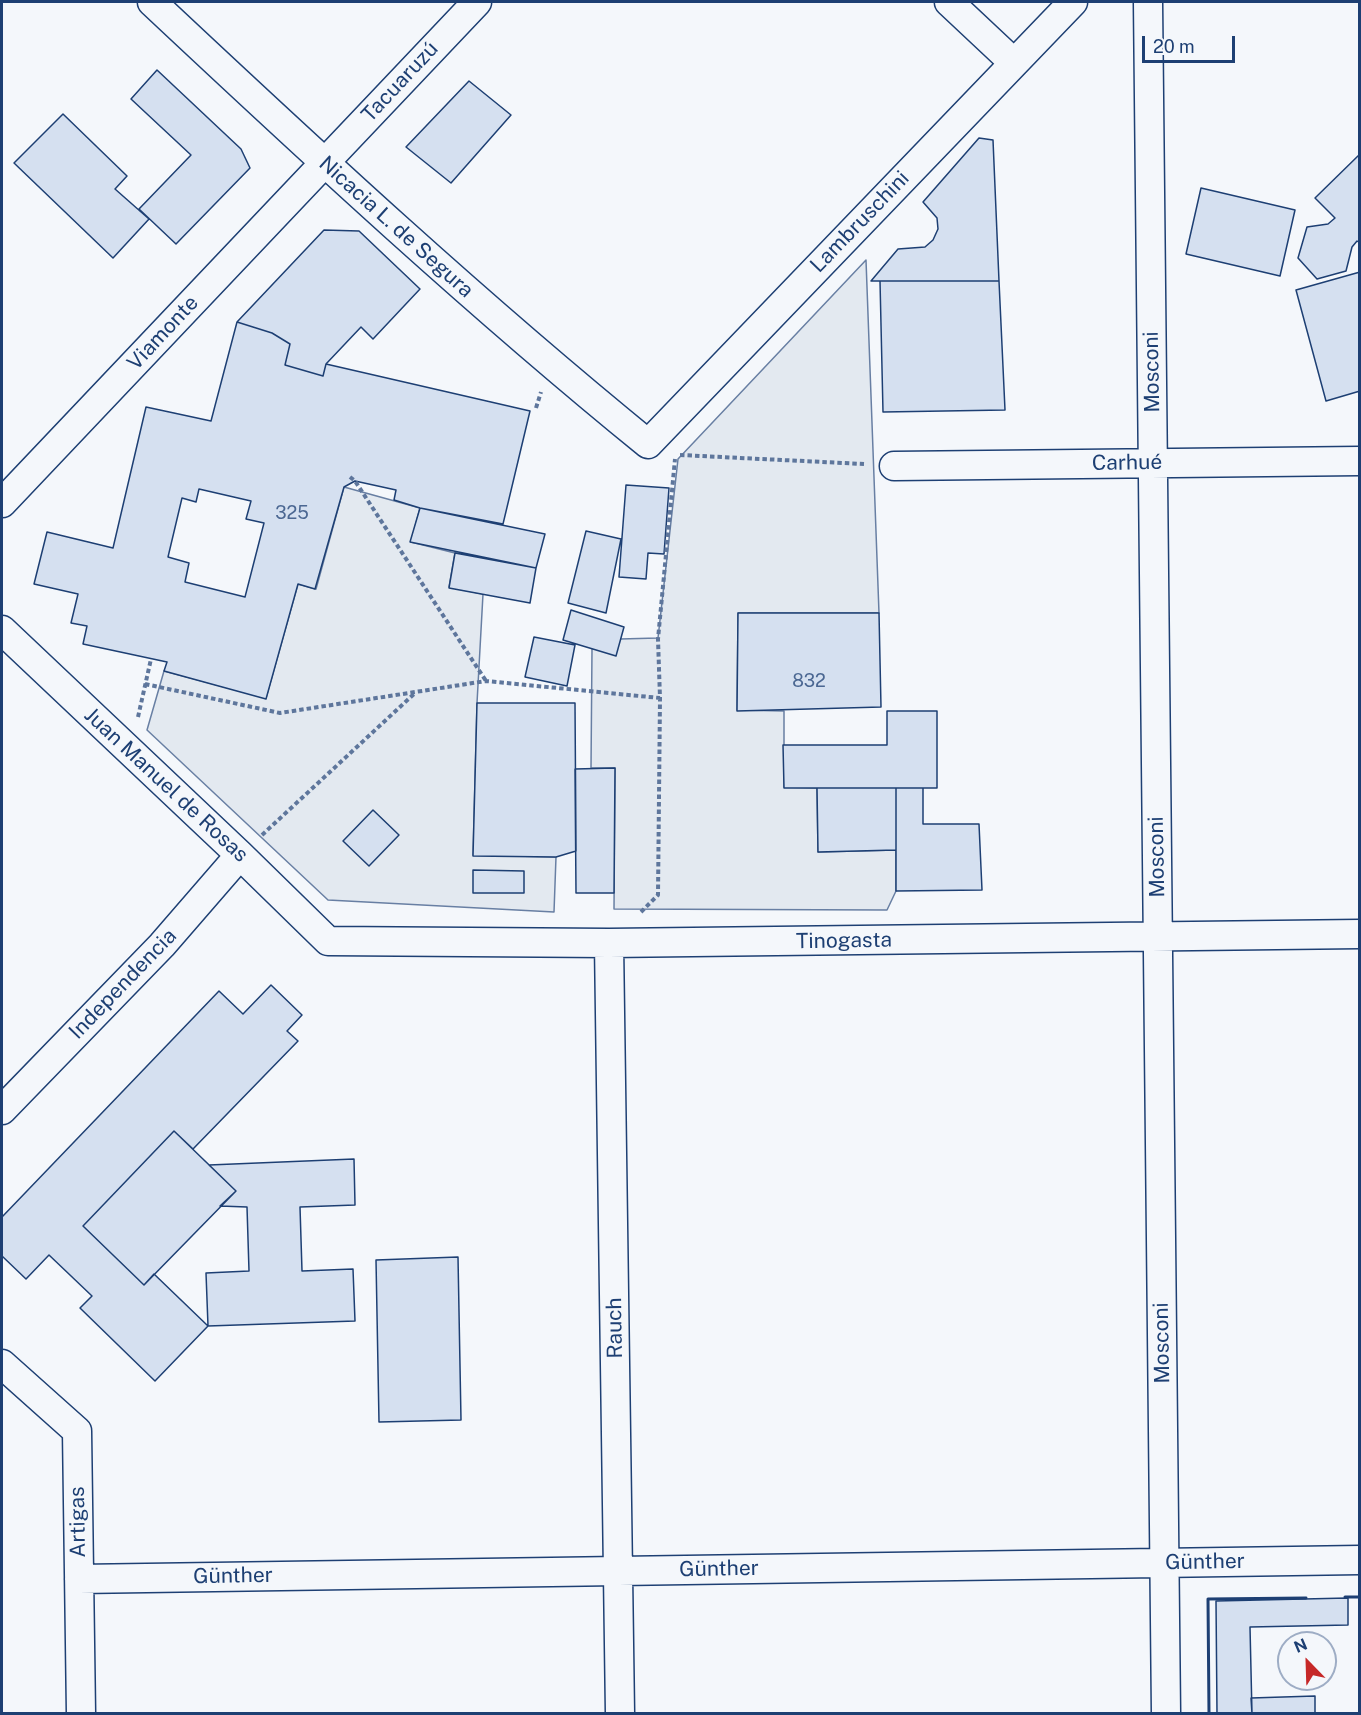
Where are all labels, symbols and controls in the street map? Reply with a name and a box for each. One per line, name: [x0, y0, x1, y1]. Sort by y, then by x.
scale bar: [1145, 24, 1238, 62]
text: 20 m: [1153, 36, 1195, 57]
street label: Tacuaruzú: [356, 37, 444, 127]
street label: Nicacia L. de Segura: [314, 151, 478, 303]
street label: Lambruschini: [805, 166, 915, 278]
street label: Viamonte: [122, 291, 204, 375]
street label: Mosconi: [1139, 331, 1165, 413]
street label: Carhué: [1092, 450, 1162, 476]
house number: 325: [275, 502, 309, 524]
house number: 832: [792, 670, 826, 692]
street label: Juan Manuel de Rosas: [79, 702, 253, 868]
street label: Mosconi: [1144, 816, 1170, 898]
street label: Independencia: [64, 924, 182, 1044]
street label: Tinogasta: [796, 928, 892, 954]
street label: Rauch: [602, 1297, 628, 1359]
street label: Mosconi: [1149, 1302, 1175, 1384]
street label: Artigas: [65, 1486, 91, 1558]
street label: Günther: [1165, 1549, 1245, 1575]
street label: Günther: [679, 1556, 759, 1582]
street label: Günther: [193, 1563, 273, 1589]
north arrow: [1277, 1631, 1337, 1691]
text: N: [1291, 1635, 1310, 1657]

